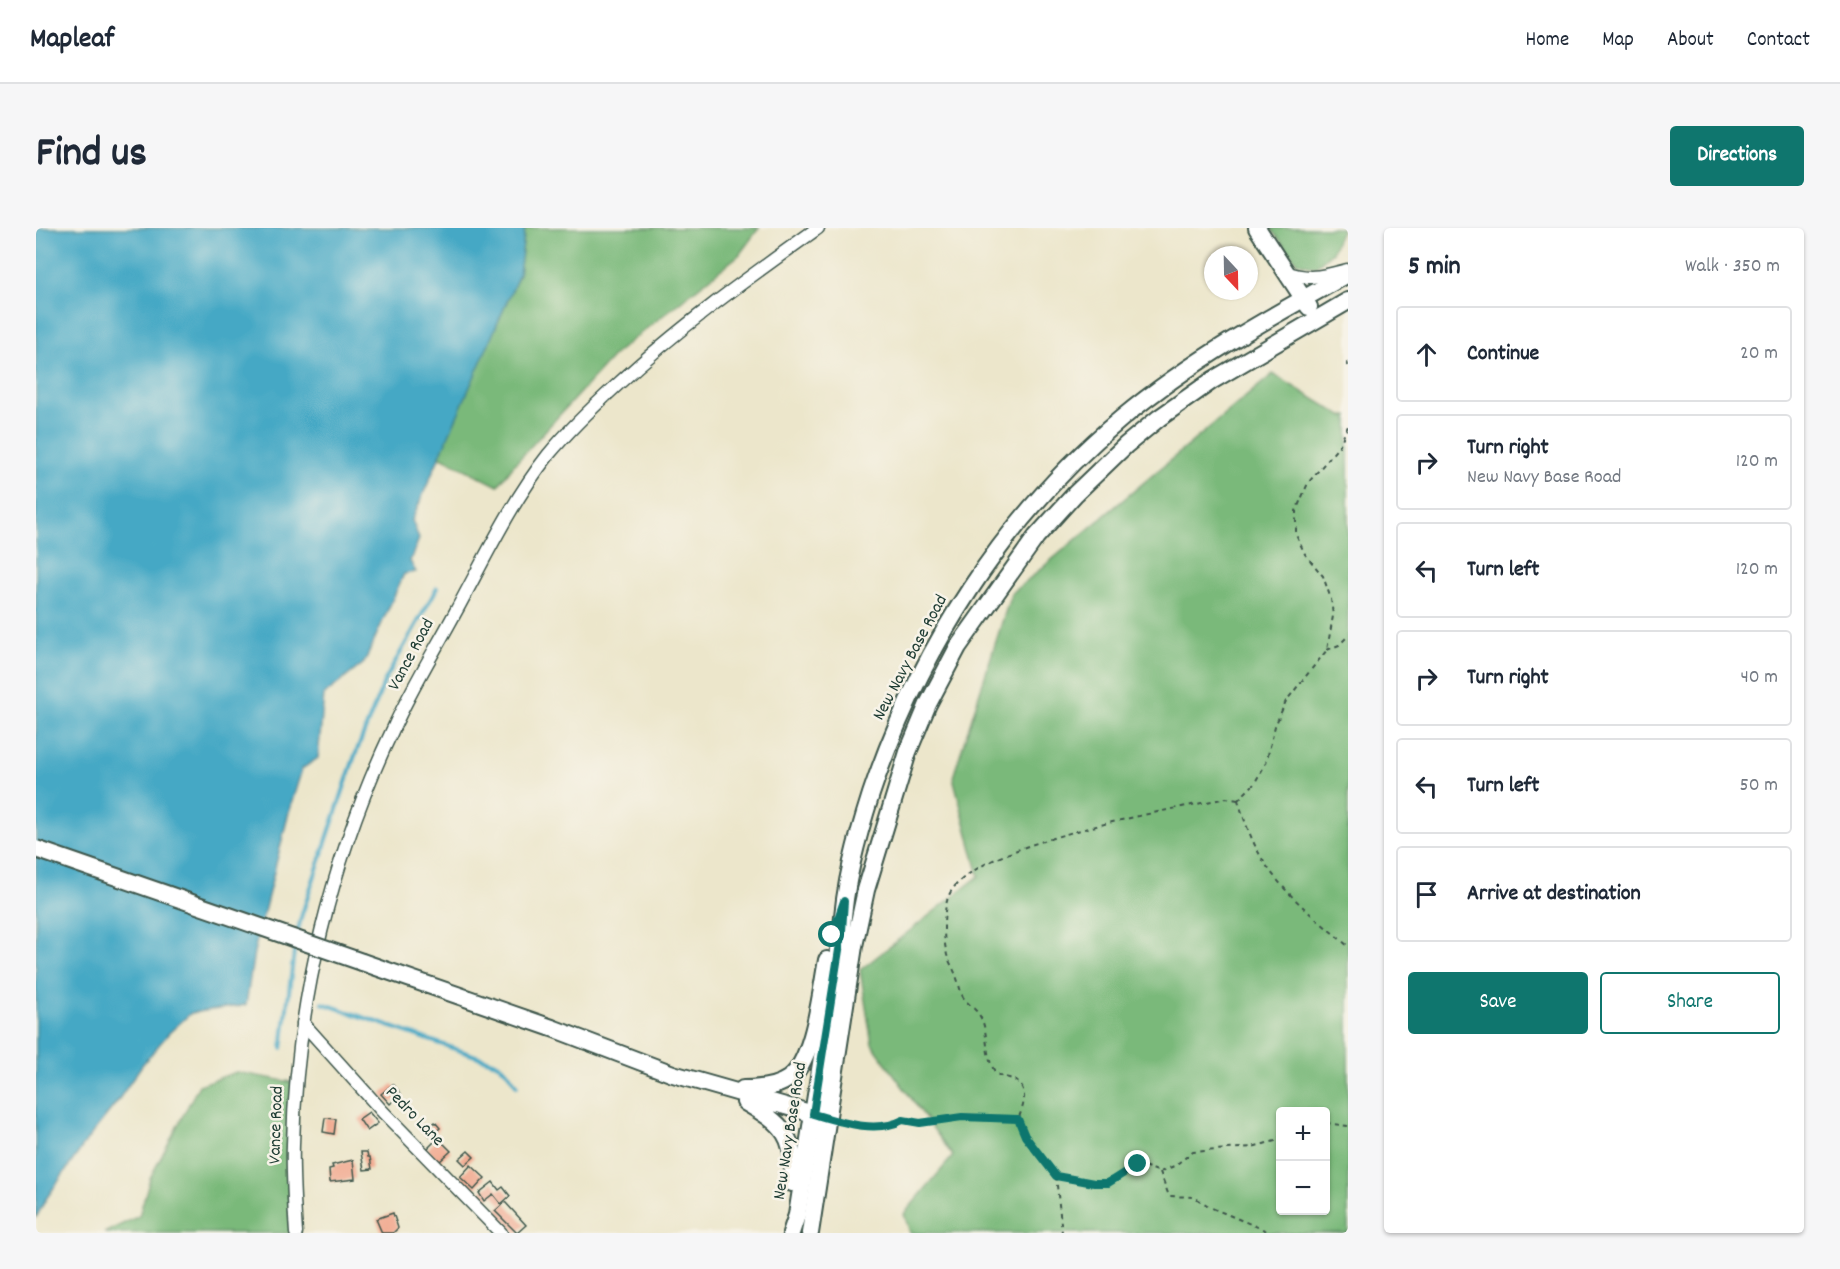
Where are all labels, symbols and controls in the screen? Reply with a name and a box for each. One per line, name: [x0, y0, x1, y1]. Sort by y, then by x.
text: Mapleaf: [30, 21, 114, 61]
text: Home: [1525, 26, 1569, 56]
text: Map: [1602, 26, 1634, 56]
text: About: [1667, 26, 1714, 56]
text: Contact: [1747, 26, 1810, 56]
text: Find us: [36, 126, 147, 186]
button: Directions: [1670, 126, 1804, 186]
north arrow: [1204, 246, 1258, 300]
text: 5 min: [1408, 249, 1461, 286]
text: Walk · 350 m: [1685, 253, 1780, 281]
icon: ahead: [1410, 338, 1443, 371]
text: Continue: [1467, 339, 1539, 370]
text: 20 m: [1740, 340, 1778, 368]
text: Turn right: [1467, 433, 1549, 464]
icon: right: [1410, 446, 1443, 479]
text: 120 m: [1736, 448, 1778, 476]
text: New Navy Base Road: [1467, 464, 1621, 492]
icon: left: [1410, 554, 1443, 587]
text: Turn left: [1467, 555, 1539, 586]
text: 120 m: [1736, 556, 1778, 584]
street label: New Navy Base Road: [867, 591, 955, 725]
street label: Vance Road: [383, 615, 441, 695]
icon: right: [1410, 662, 1443, 695]
text: Turn right: [1467, 663, 1549, 694]
text: 40 m: [1740, 664, 1778, 692]
icon: left: [1410, 770, 1443, 803]
text: Turn left: [1467, 771, 1539, 802]
text: 50 m: [1740, 772, 1778, 800]
icon: arrive: [1410, 878, 1443, 911]
text: Arrive at destination: [1467, 879, 1641, 910]
route start: [818, 921, 844, 947]
button: Save: [1408, 972, 1588, 1034]
button: Share: [1600, 972, 1780, 1034]
street label: New Navy Base Road: [768, 1060, 814, 1202]
street label: Pedro Lane: [379, 1081, 449, 1153]
street label: Vance Road: [263, 1085, 291, 1165]
map controls: [1276, 1107, 1330, 1215]
button: +: [1276, 1107, 1330, 1161]
route end: [1124, 1150, 1150, 1176]
button: −: [1276, 1161, 1330, 1215]

